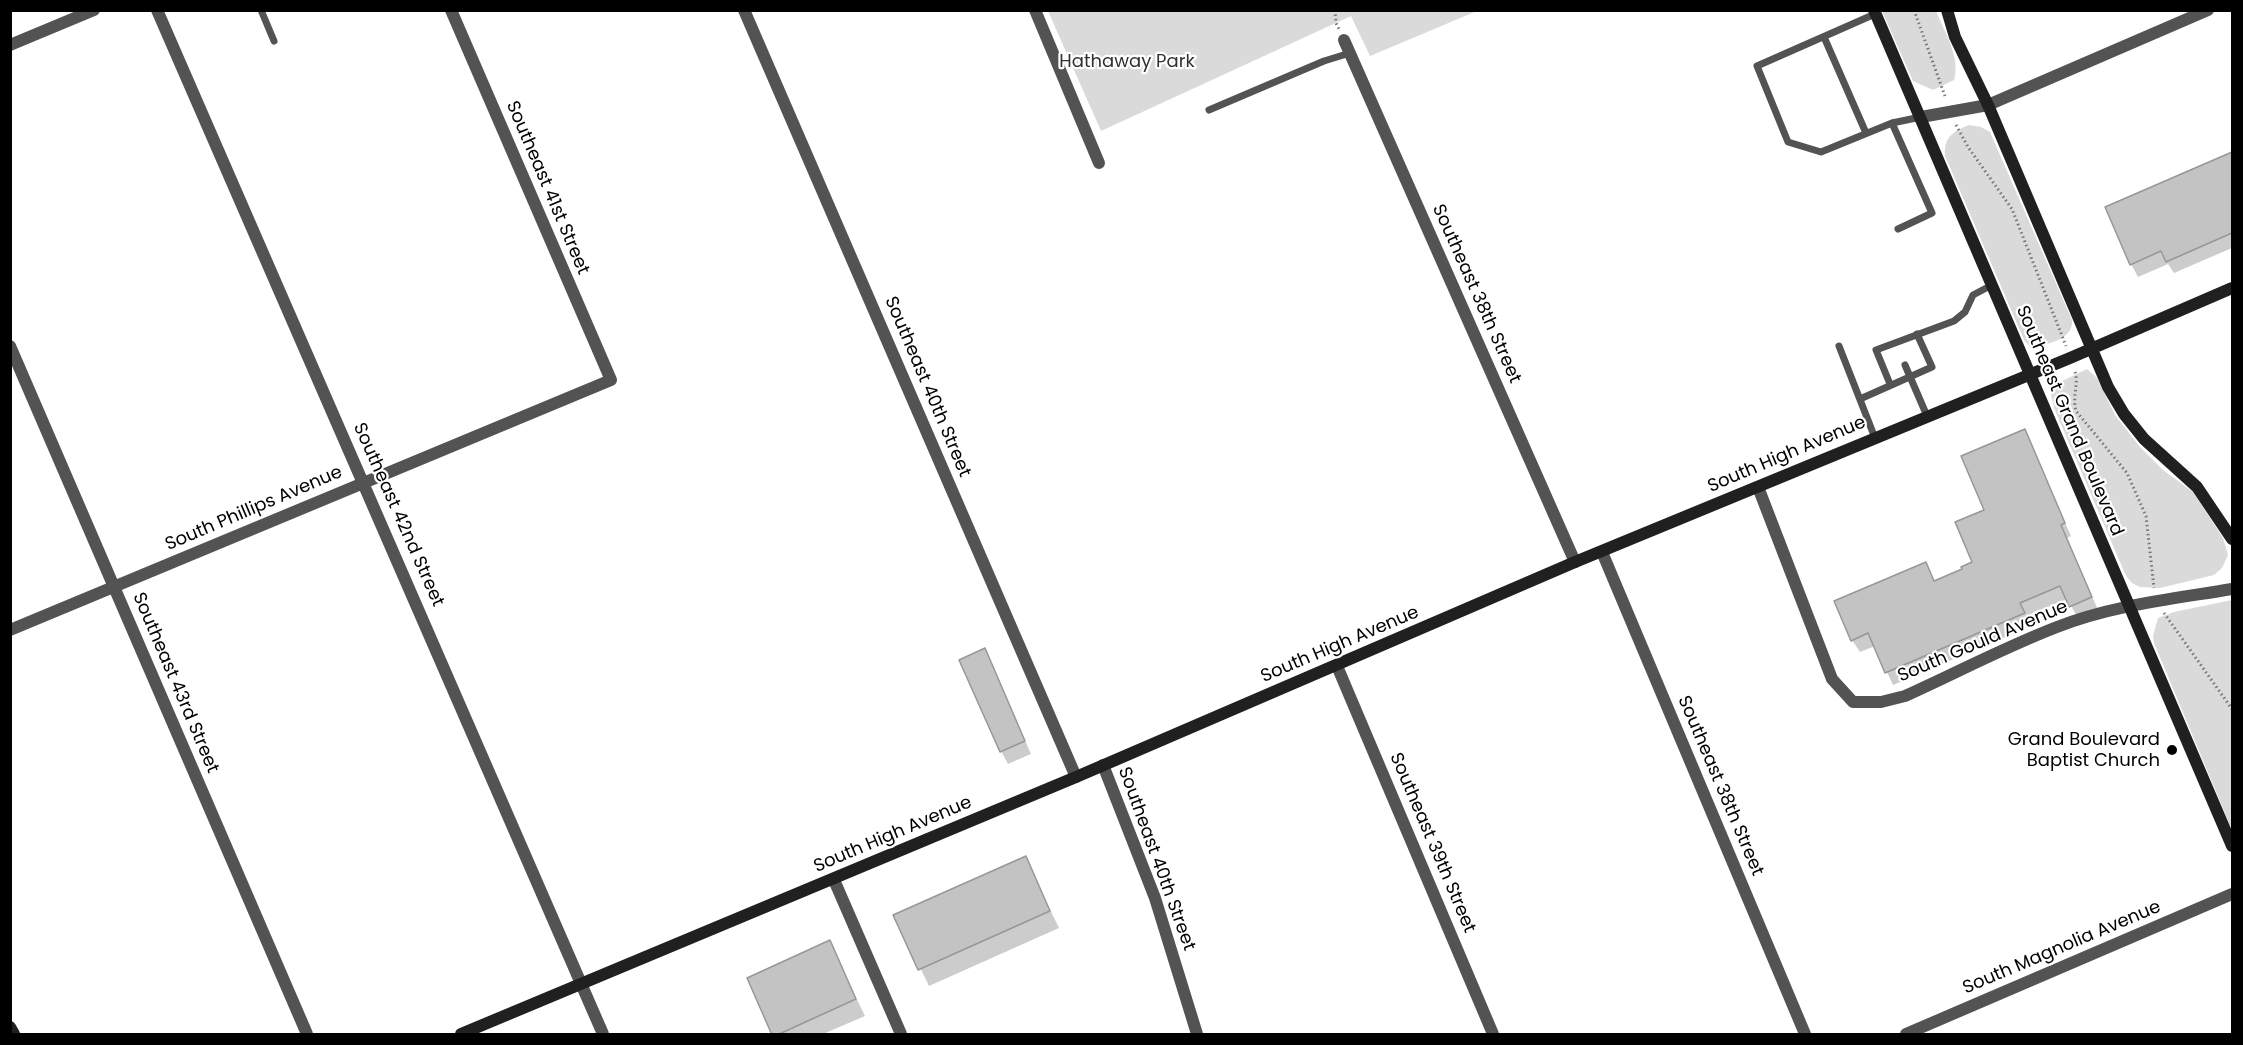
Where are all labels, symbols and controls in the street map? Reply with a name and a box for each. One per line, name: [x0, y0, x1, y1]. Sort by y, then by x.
park label: Hathaway Park: [1059, 51, 1195, 73]
street label: Southeast 41st Street: [501, 98, 593, 278]
street label: Southeast 38th Street: [1427, 201, 1525, 387]
street label: Southeast 40th Street: [879, 294, 975, 480]
street label: Southeast Grand Boulevard: [2011, 303, 2127, 539]
street label: South High Avenue: [1705, 412, 1869, 498]
street label: Southeast 42nd Street: [348, 420, 448, 610]
street label: South Phillips Avenue: [162, 462, 346, 556]
street label: Southeast 43rd Street: [127, 589, 223, 777]
street label: South Gould Avenue: [1895, 596, 2071, 688]
street label: South High Avenue: [1258, 602, 1422, 688]
street label: Southeast 38th Street: [1672, 693, 1768, 879]
place label: Grand Boulevard Baptist Church: [2008, 729, 2160, 771]
marker: Grand Boulevard Baptist Church: [2165, 743, 2179, 757]
street label: Southeast 39th Street: [1384, 750, 1480, 936]
street label: Southeast 40th Street: [1113, 764, 1199, 954]
street label: South High Avenue: [811, 792, 975, 878]
street label: South Magnolia Avenue: [1960, 896, 2164, 1000]

